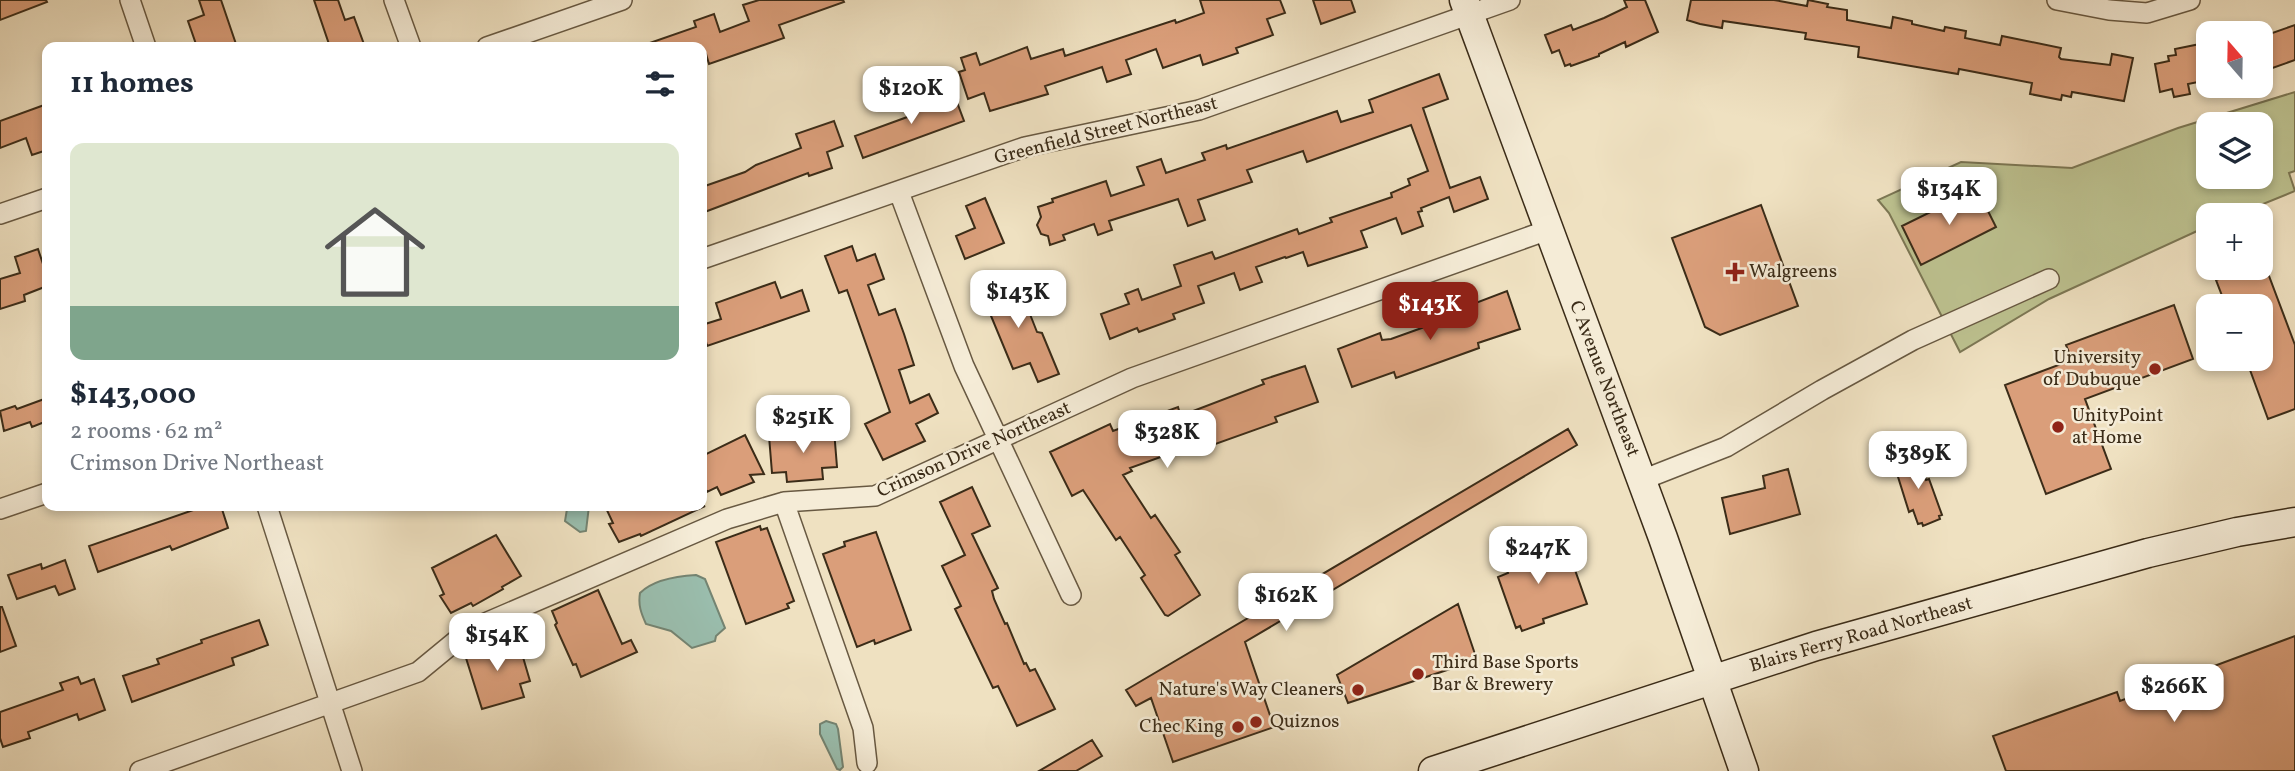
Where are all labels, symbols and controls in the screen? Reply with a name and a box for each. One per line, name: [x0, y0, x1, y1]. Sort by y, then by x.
north arrow: [2196, 21, 2273, 98]
map controls: [2196, 21, 2273, 371]
text: 11 homes: [70, 63, 194, 105]
icon: filters: [641, 65, 679, 103]
pin: $120K: [862, 66, 960, 126]
text: $120K: [879, 73, 943, 105]
street label: Greenfield Street Northeast: [992, 91, 1221, 171]
button: layers: [2196, 112, 2273, 189]
pin: $134K: [1900, 168, 1998, 227]
text: $134K: [1917, 174, 1981, 206]
icon: home: [312, 189, 438, 315]
button: +: [2196, 203, 2273, 280]
place label: Walgreens: [1749, 259, 1837, 285]
marker: Walgreens: [1727, 264, 1743, 280]
pin: $143K: [969, 270, 1067, 330]
text: $143K: [986, 277, 1050, 309]
pin: $143K: [1381, 282, 1479, 342]
text: $143K: [1398, 289, 1462, 321]
button: −: [2196, 294, 2273, 371]
street label: C Avenue Northeast: [1562, 297, 1646, 461]
place label: University of Dubuque: [2043, 345, 2141, 393]
marker: University of Dubuque: [2147, 361, 2163, 377]
text: $143,000: [70, 374, 196, 416]
street label: Crimson Drive Northeast: [873, 395, 1075, 505]
pin: $251K: [754, 396, 852, 455]
text: $251K: [772, 402, 834, 434]
place label: UnityPoint at Home: [2072, 403, 2164, 451]
pin: $328K: [1118, 410, 1216, 470]
text: 2 rooms · 62 m²: [70, 416, 222, 448]
text: $328K: [1134, 417, 1200, 449]
marker: UnityPoint at Home: [2050, 419, 2066, 435]
pin: $389K: [1869, 432, 1967, 491]
text: $389K: [1885, 438, 1951, 470]
text: Crimson Drive Northeast: [70, 448, 324, 480]
pin: $247K: [1489, 526, 1587, 586]
text: $247K: [1505, 533, 1571, 565]
pin: $162K: [1237, 574, 1335, 633]
text: $162K: [1254, 580, 1318, 612]
street label: Blairs Ferry Road Northeast: [1746, 591, 1976, 679]
pin: $154K: [448, 614, 546, 673]
text: $154K: [465, 620, 529, 652]
place label: Third Base Sports Bar & Brewery: [1432, 650, 1579, 698]
pin: $266K: [2125, 664, 2223, 724]
marker: Third Base Sports Bar & Brewery: [1410, 666, 1426, 682]
text: $266K: [2141, 671, 2207, 703]
place label: Nature's Way Cleaners: [1159, 677, 1344, 703]
marker: Nature's Way Cleaners: [1350, 682, 1366, 698]
place label: Quiznos: [1270, 709, 1339, 735]
place label: Chec King: [1139, 714, 1224, 740]
marker: Quiznos: [1248, 714, 1264, 730]
marker: Chec King: [1230, 719, 1246, 735]

